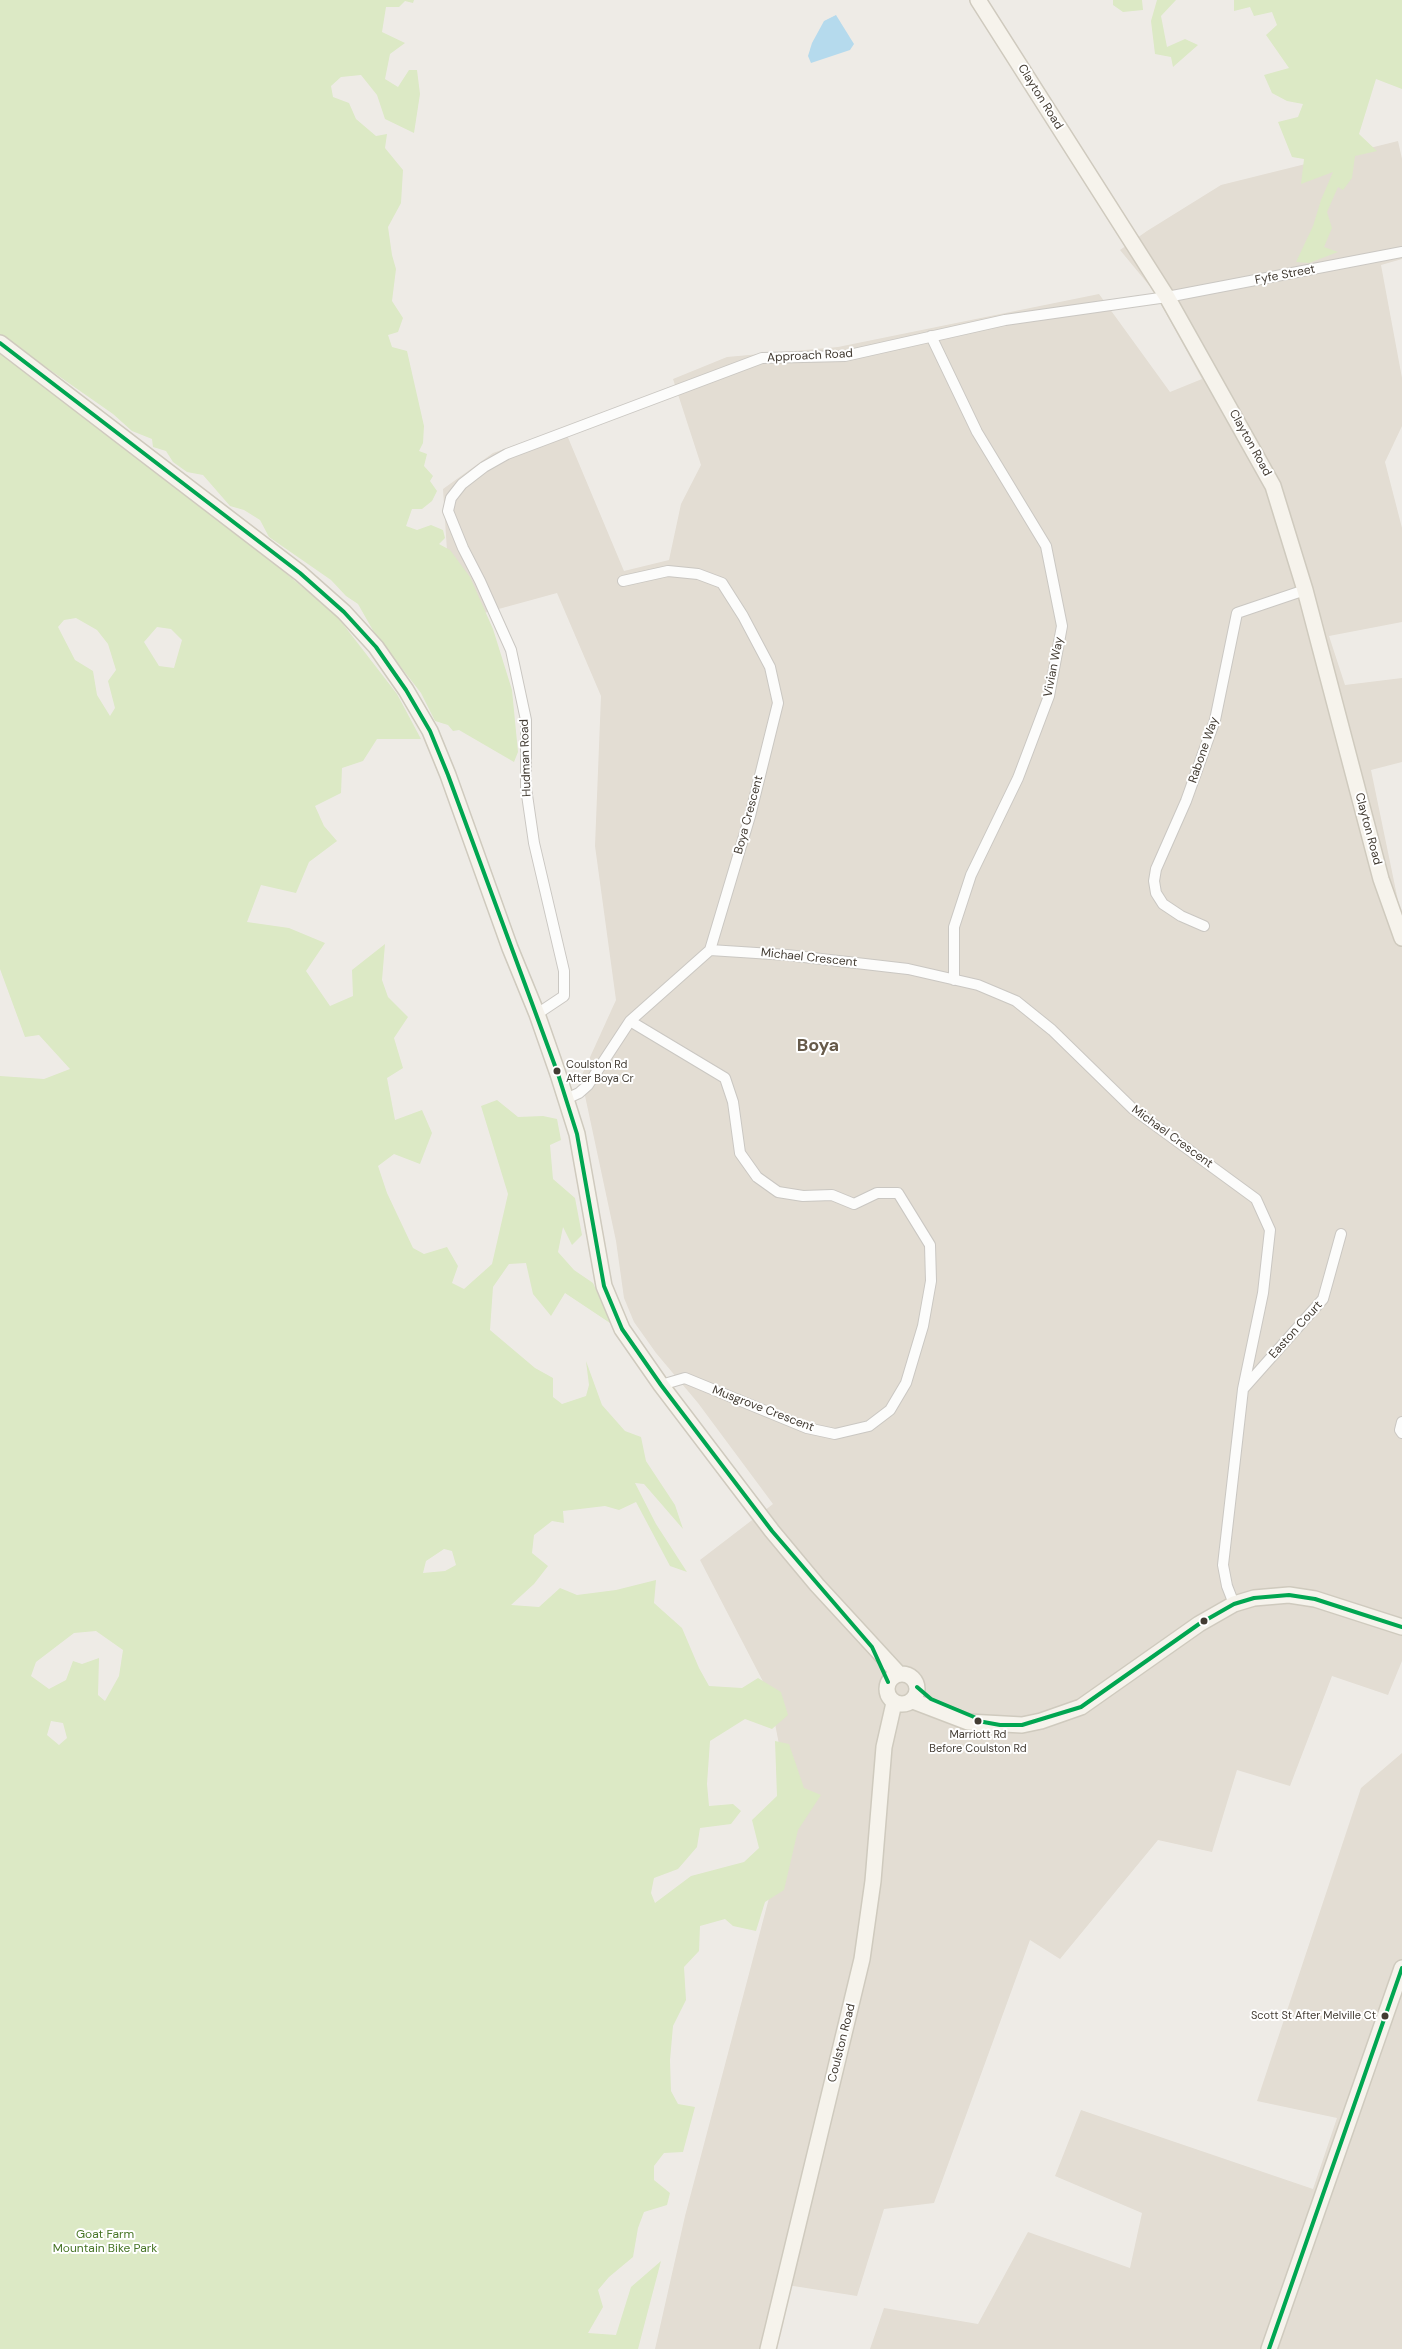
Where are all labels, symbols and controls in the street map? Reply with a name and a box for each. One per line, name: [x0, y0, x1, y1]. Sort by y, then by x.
street label: Clayton Road: [1014, 62, 1066, 132]
street label: Fyfe Street: [1254, 262, 1316, 288]
street label: Approach Road: [767, 347, 853, 365]
street label: Clayton Road: [1226, 407, 1274, 479]
street label: Vivian Way: [1041, 636, 1067, 698]
street label: Rabone Way: [1186, 715, 1222, 785]
street label: Hudman Road: [517, 719, 535, 797]
street label: Boya Crescent: [732, 774, 766, 856]
street label: Clayton Road: [1351, 791, 1385, 867]
street label: Michael Crescent: [760, 946, 858, 970]
district label: Boya: [797, 1035, 839, 1057]
place label: Coulston Rd After Boya Cr: [566, 1058, 634, 1084]
marker: Coulston Rd After Boya Cr: [552, 1066, 562, 1076]
street label: Michael Crescent: [1129, 1103, 1215, 1171]
street label: Easton Court: [1266, 1298, 1326, 1362]
street label: Musgrove Crescent: [710, 1383, 816, 1435]
unlabelled marker: [1199, 1616, 1209, 1626]
marker: Marriott Rd Before Coulston Rd: [973, 1716, 983, 1726]
place label: Marriott Rd Before Coulston Rd: [929, 1728, 1027, 1754]
street label: Coulston Road: [825, 2002, 859, 2084]
place label: Scott St After Melville Ct: [1251, 2009, 1376, 2023]
marker: Scott St After Melville Ct: [1380, 2011, 1390, 2021]
park label: Goat Farm Mountain Bike Park: [53, 2228, 157, 2256]

